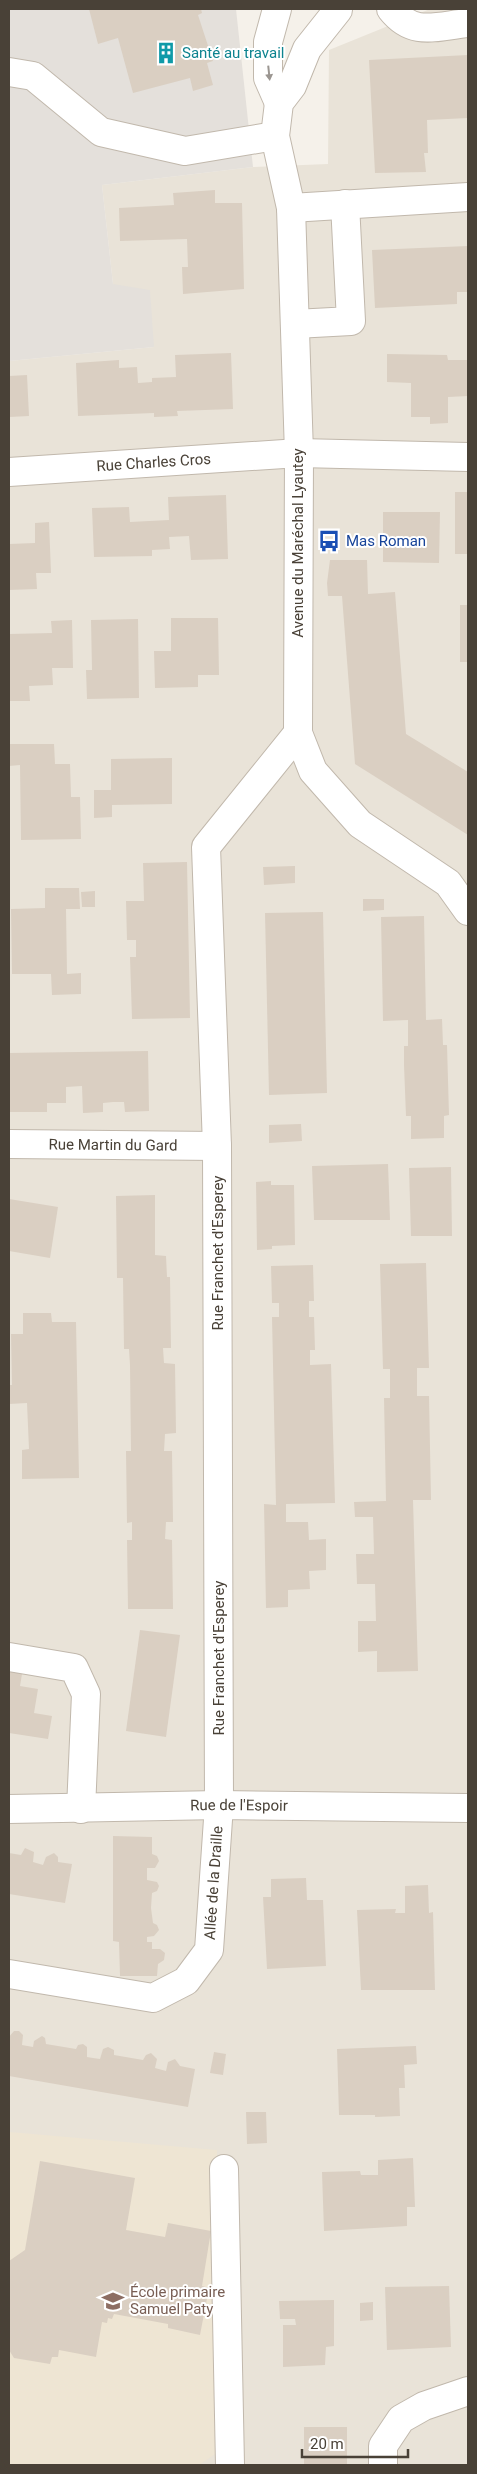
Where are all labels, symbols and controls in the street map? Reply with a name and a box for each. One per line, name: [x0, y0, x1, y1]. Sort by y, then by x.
building icon: Santé au travail: [153, 40, 179, 66]
place label: Santé au travail: [182, 44, 284, 62]
one-way arrow: [265, 66, 273, 82]
street label: Avenue du Maréchal Lyautey: [289, 448, 307, 638]
street label: Rue Charles Cros: [96, 450, 211, 475]
bus stop icon: Mas Roman: [316, 528, 342, 554]
place label: Mas Roman: [346, 532, 426, 550]
street label: Rue Martin du Gard: [48, 1135, 178, 1155]
street label: Rue Franchet d'Esperey: [209, 1176, 227, 1330]
street label: Rue Franchet d'Esperey: [210, 1581, 228, 1735]
street label: Rue de l'Espoir: [190, 1796, 288, 1815]
street label: Allée de la Draille: [201, 1825, 227, 1940]
place label: École primaire Samuel Paty: [130, 2283, 225, 2318]
school or university icon: École primaire Samuel Paty: [100, 2288, 126, 2314]
scale bar: [302, 2426, 408, 2458]
text: 20 m: [310, 2435, 344, 2453]

